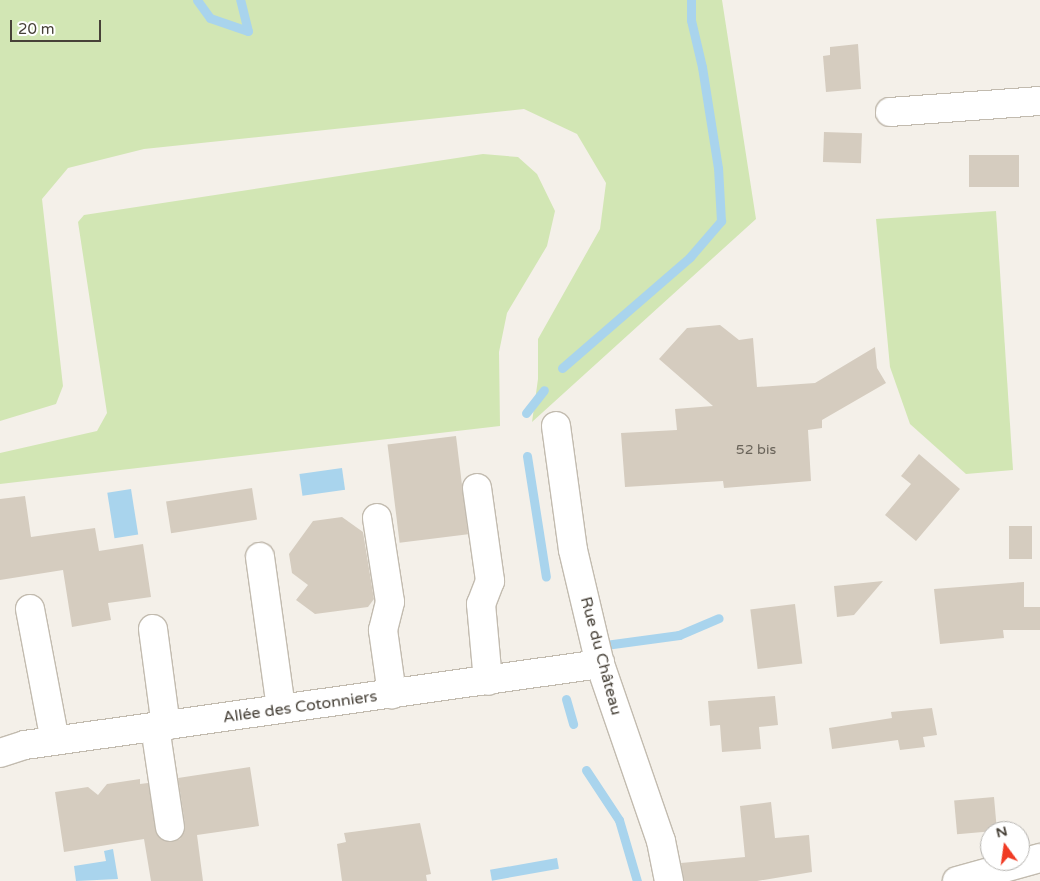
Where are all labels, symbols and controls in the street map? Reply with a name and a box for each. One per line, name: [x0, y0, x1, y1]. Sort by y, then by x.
scale bar: [12, 10, 104, 42]
text: 20 m: [18, 20, 55, 38]
house number: 52 bis: [736, 442, 776, 458]
street label: Rue du Château: [576, 595, 626, 717]
street label: Allée des Cotonniers: [222, 687, 378, 727]
north arrow: [980, 821, 1030, 871]
text: N: [994, 822, 1009, 842]

